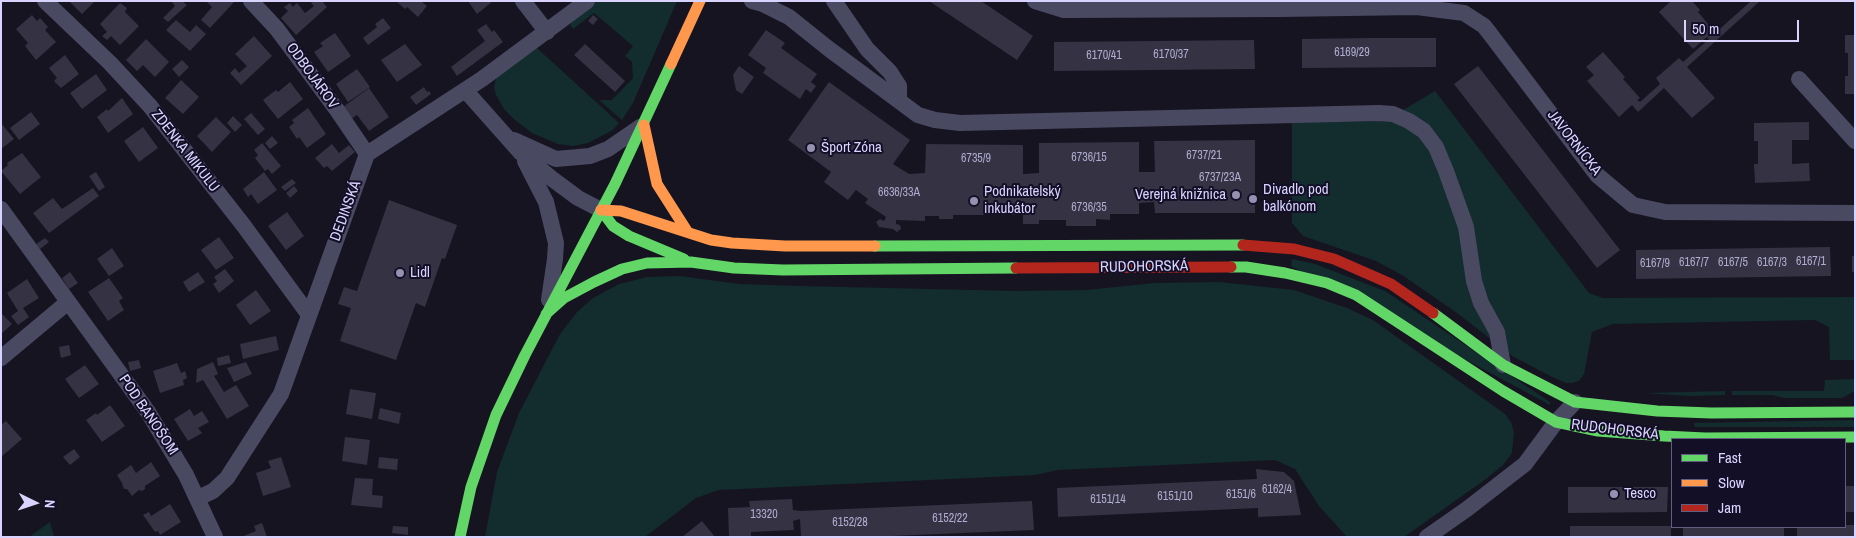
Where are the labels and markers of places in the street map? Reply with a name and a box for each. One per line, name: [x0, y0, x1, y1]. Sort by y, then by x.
place label: Šport Zóna: [821, 139, 882, 157]
marker: Šport Zóna: [805, 142, 817, 154]
place label: Divadlo pod balkónom: [1263, 181, 1329, 216]
place label: Podnikatelský inkubátor: [984, 183, 1061, 218]
place label: Verejná knižnica: [1135, 186, 1226, 204]
marker: Verejná knižnica: [1230, 189, 1242, 201]
marker: Divadlo pod balkónom: [1247, 193, 1259, 205]
marker: Podnikatelský inkubátor: [968, 195, 980, 207]
place label: Lidl: [410, 264, 430, 282]
marker: Lidl: [394, 267, 406, 279]
place label: Tesco: [1624, 485, 1656, 503]
marker: Tesco: [1608, 488, 1620, 500]

